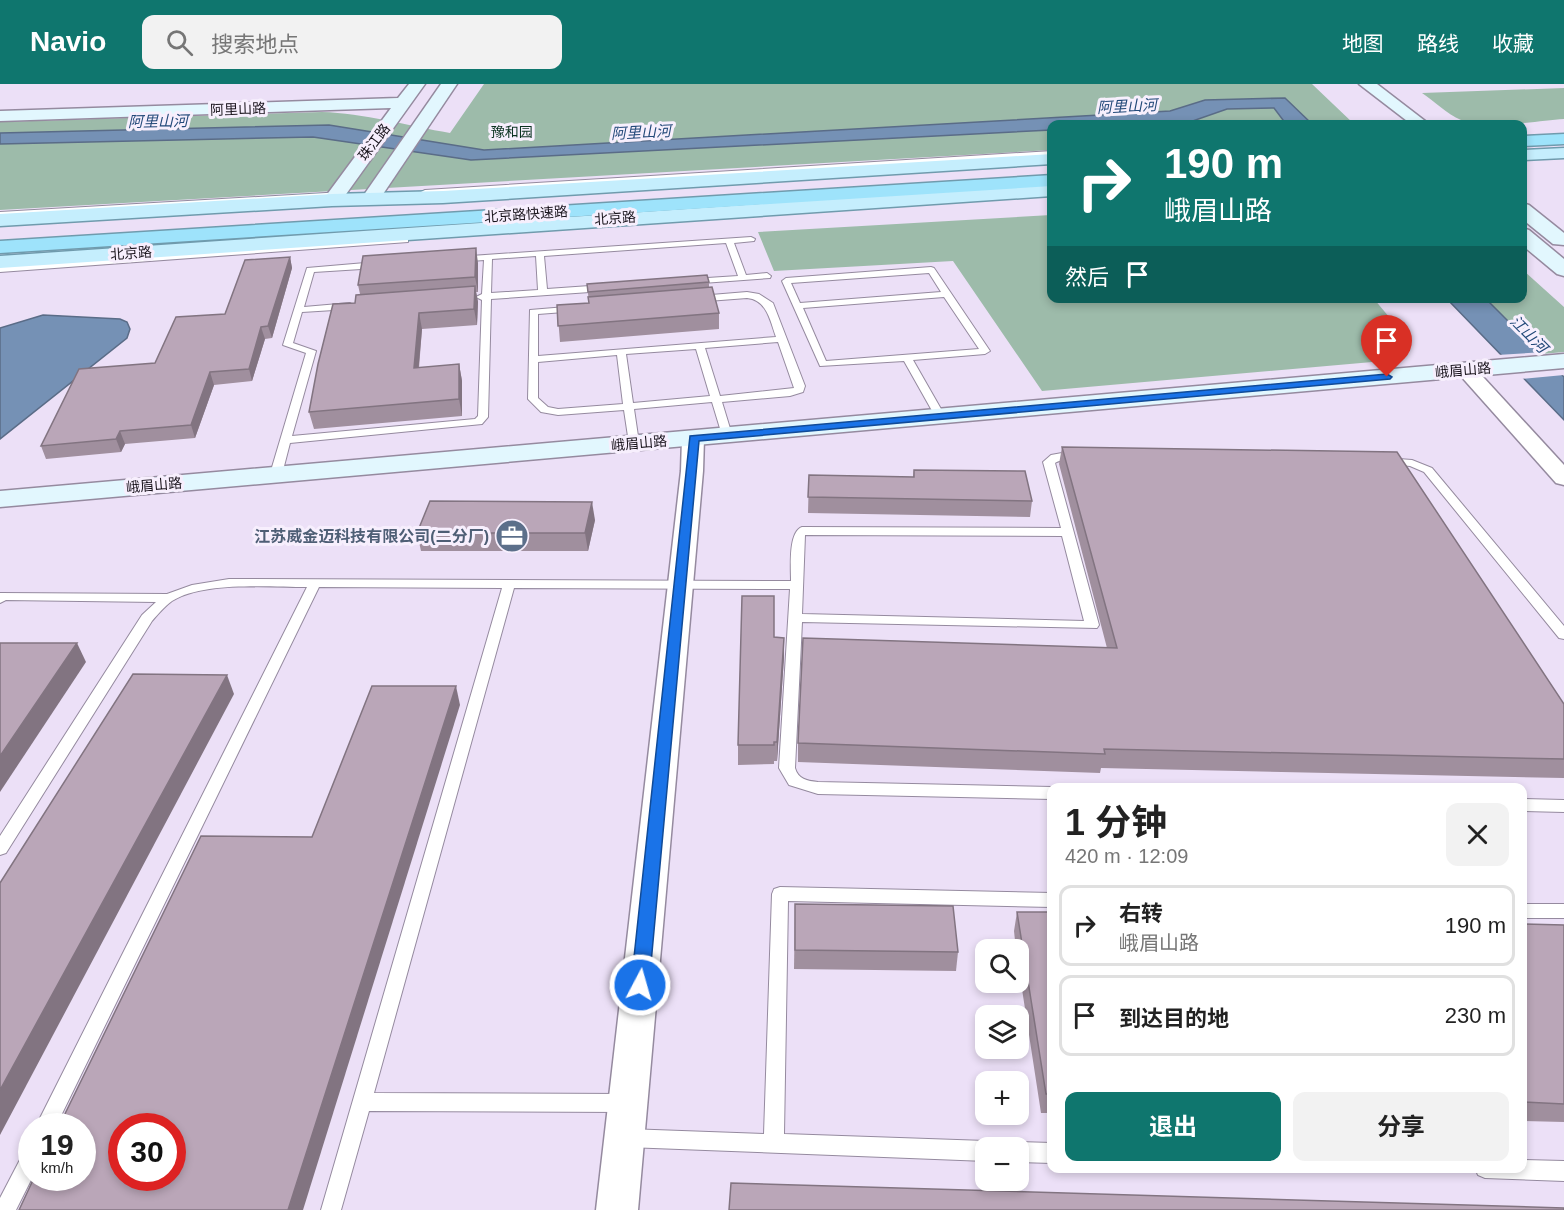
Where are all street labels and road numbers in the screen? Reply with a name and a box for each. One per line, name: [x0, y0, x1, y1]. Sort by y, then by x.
street label: 阿里山路: [210, 100, 266, 118]
street label: 珠江路: [355, 120, 393, 164]
street label: 北京路快速路: [484, 203, 568, 225]
street label: 北京路: [593, 209, 637, 227]
street label: 北京路: [109, 244, 153, 262]
street label: 峨眉山路: [1434, 360, 1492, 380]
street label: 峨眉山路: [610, 433, 668, 453]
street label: 峨眉山路: [125, 475, 183, 495]

